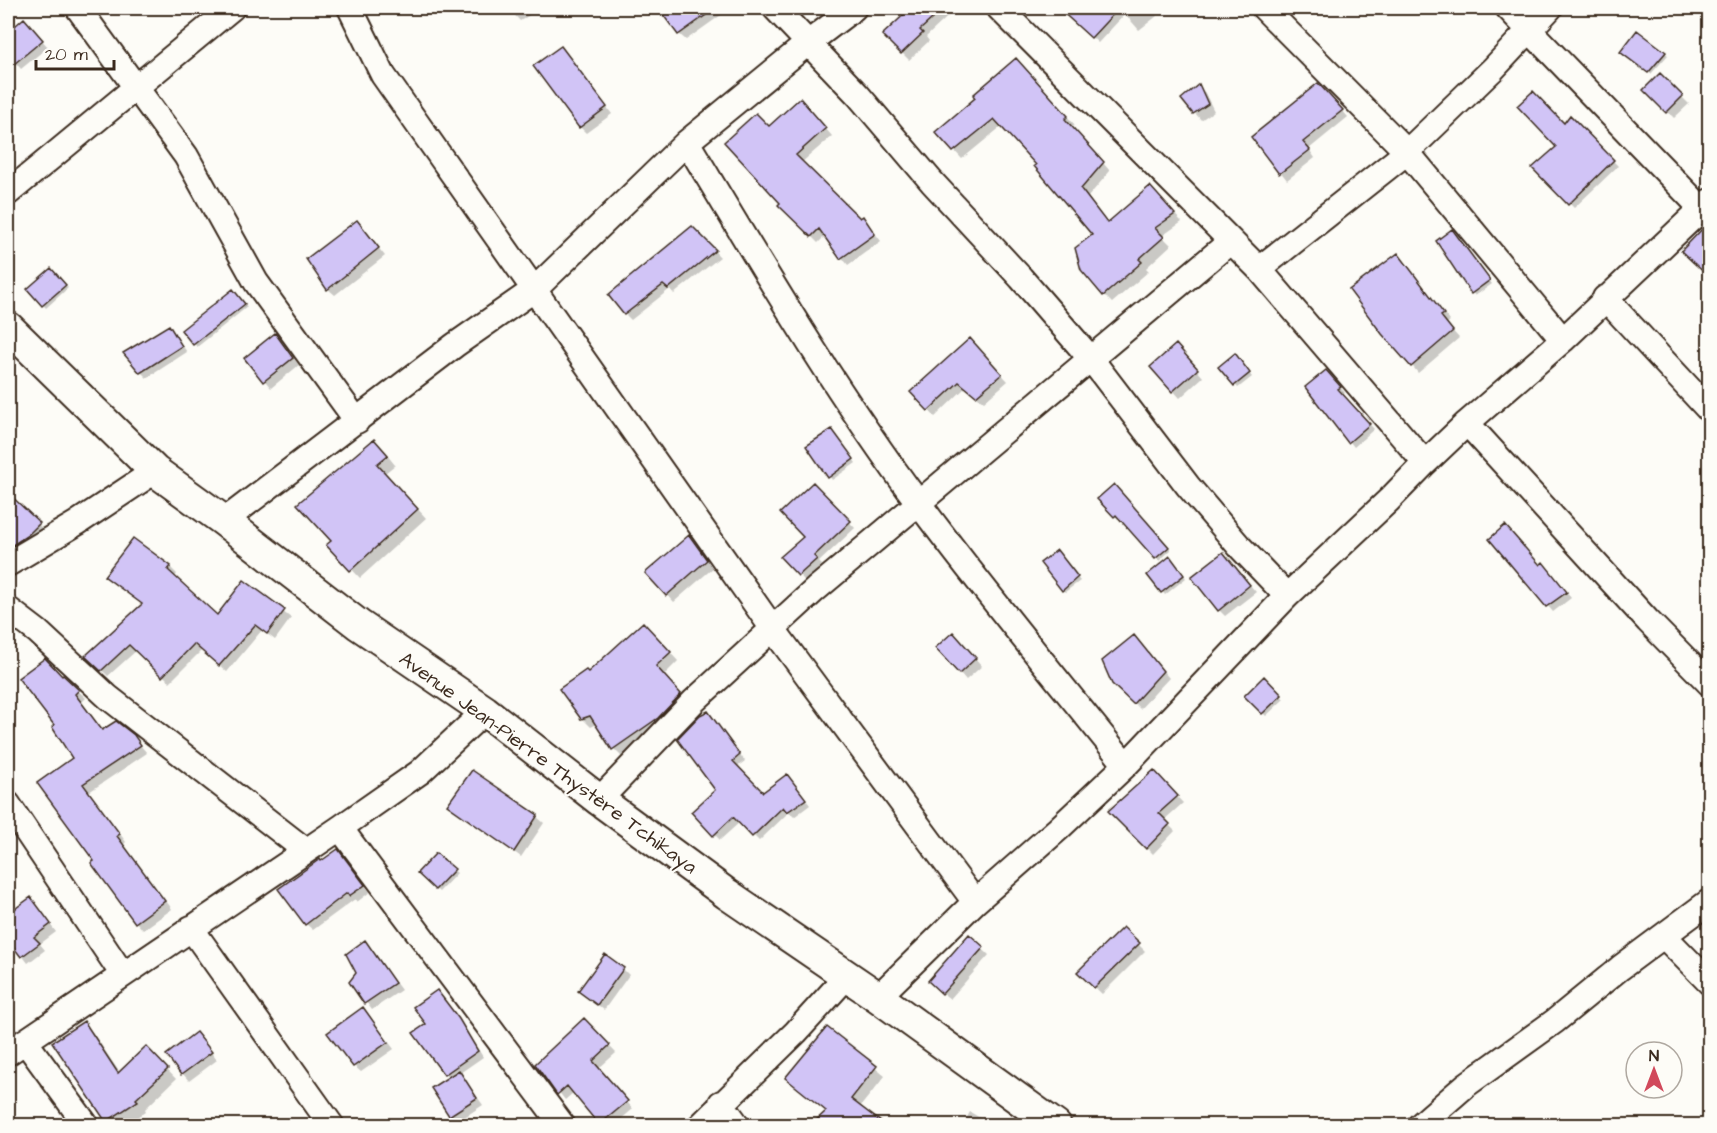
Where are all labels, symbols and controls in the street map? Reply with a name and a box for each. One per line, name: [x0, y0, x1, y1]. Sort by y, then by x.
scale bar: [36, 33, 114, 71]
text: 20 m: [45, 42, 88, 67]
street label: Avenue Jean-Pierre Thystère Tchikaya: [393, 645, 703, 882]
north arrow: [1624, 1040, 1684, 1100]
text: N: [1649, 1045, 1659, 1067]

